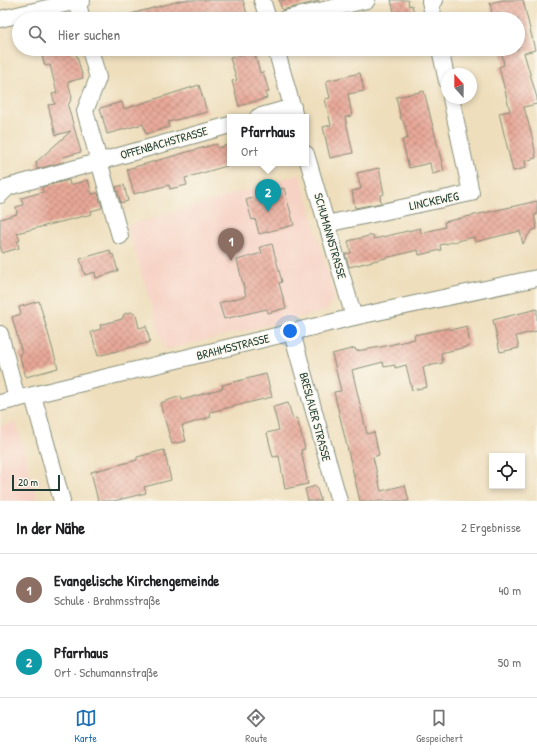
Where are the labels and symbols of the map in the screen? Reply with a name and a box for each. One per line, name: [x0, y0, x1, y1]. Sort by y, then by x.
north arrow: [441, 68, 477, 104]
street label: OFFENBACHSTRASSE: [118, 122, 210, 163]
pin: 2: [255, 179, 281, 212]
street label: LINCKEWEG: [408, 187, 460, 214]
street label: SCHUMANNSTRASSE: [310, 191, 351, 282]
pin: 1: [218, 228, 244, 261]
your location: [280, 321, 300, 341]
street label: BRAHMSSTRASSE: [195, 329, 272, 364]
street label: BRESLAUER STRASSE: [295, 370, 336, 464]
scale bar: [12, 473, 60, 492]

